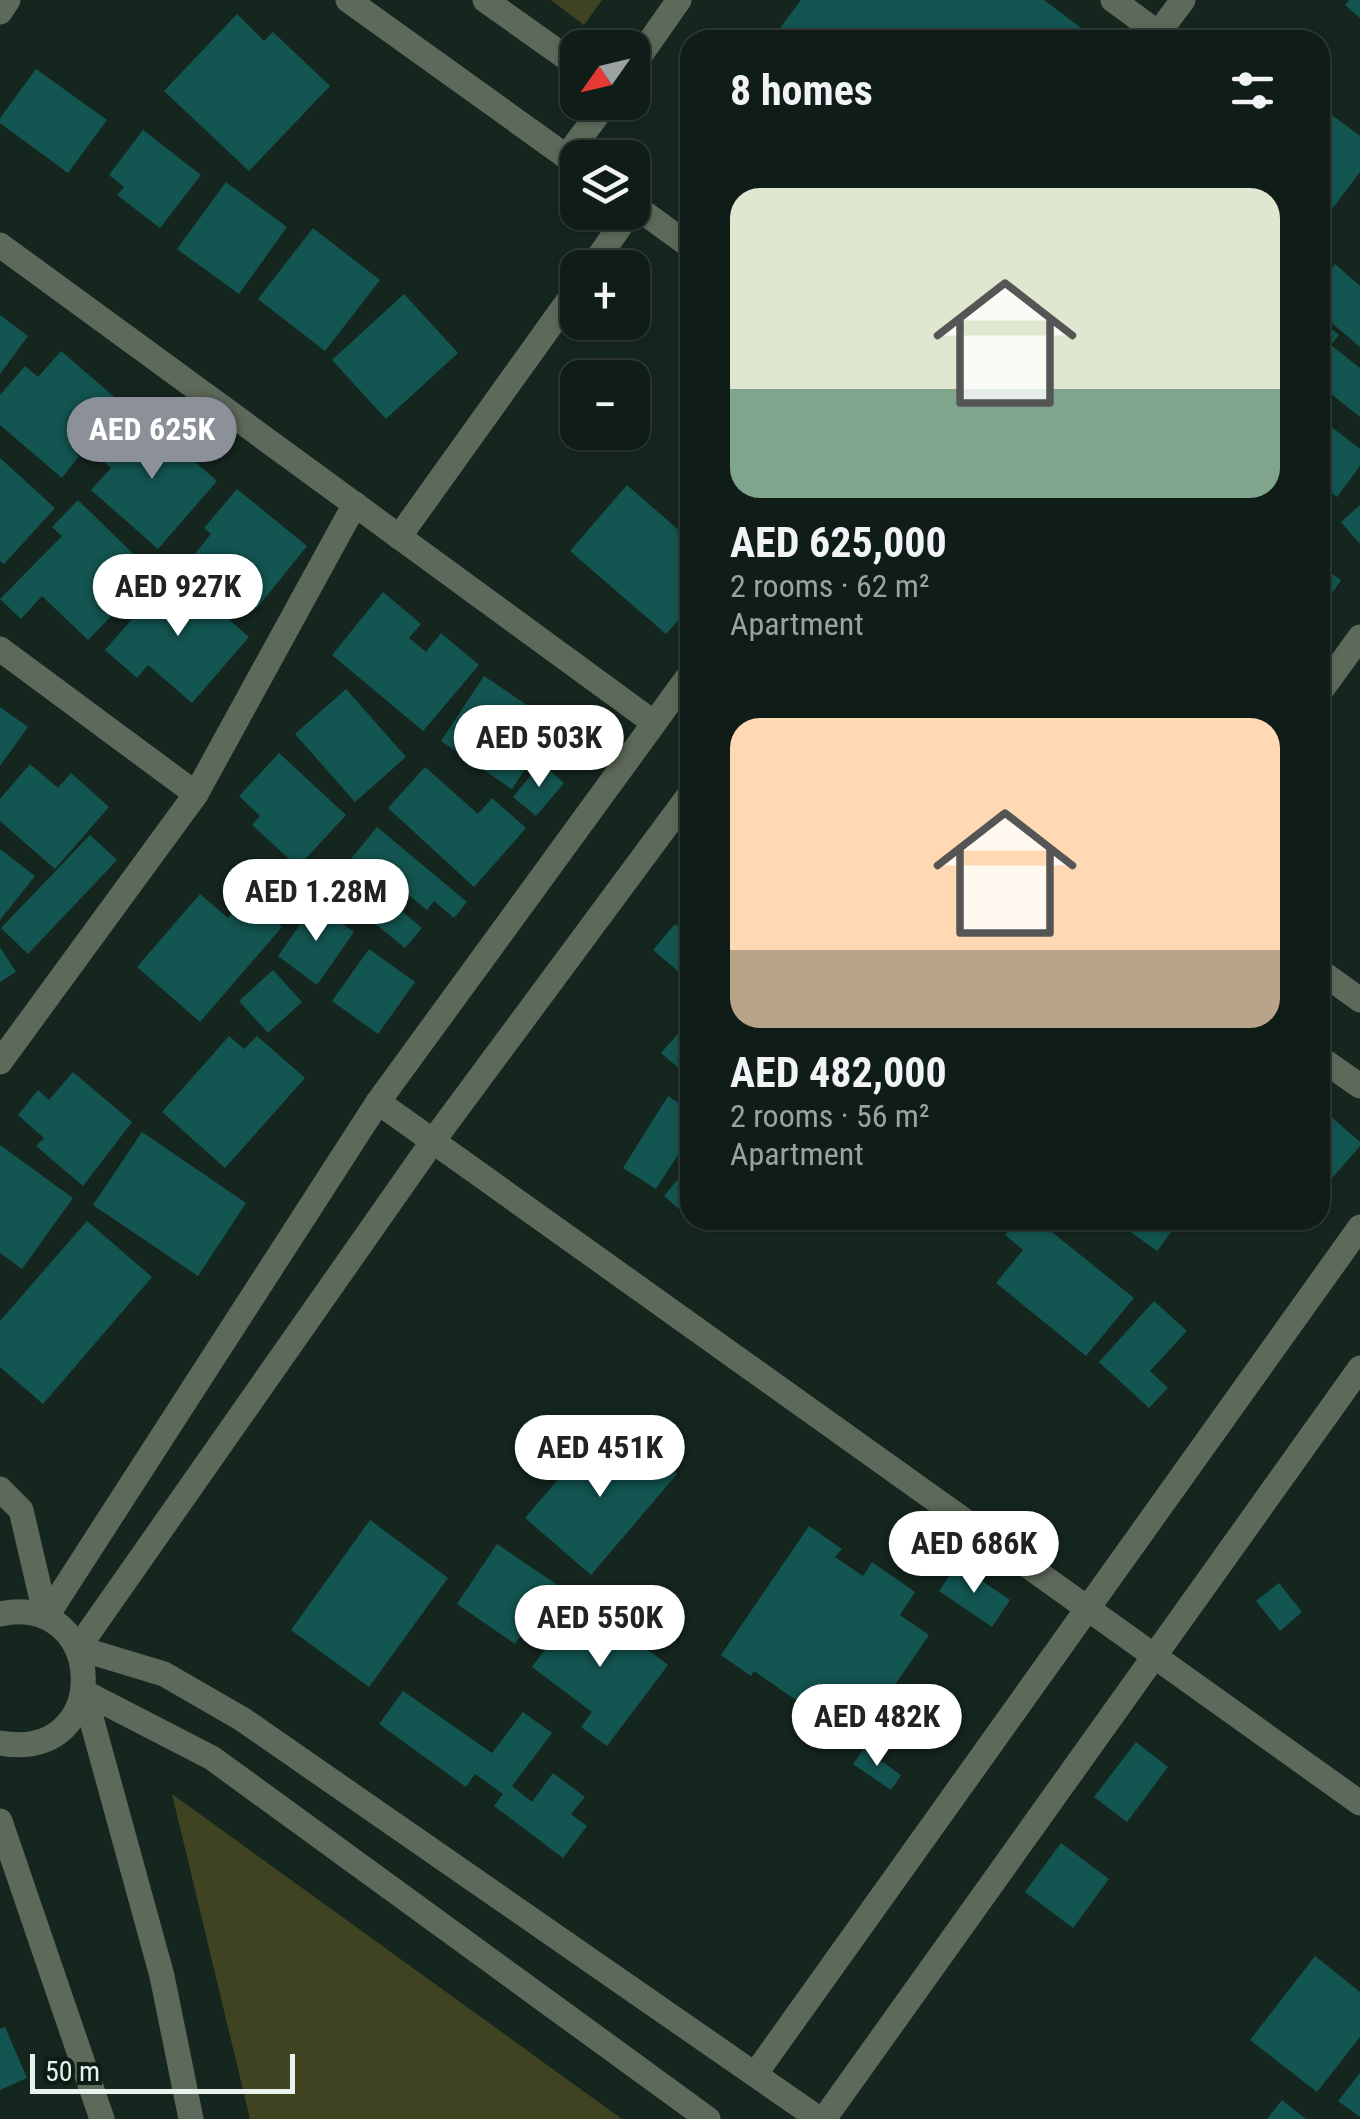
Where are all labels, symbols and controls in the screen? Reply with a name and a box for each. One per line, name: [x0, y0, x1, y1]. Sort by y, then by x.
north arrow: [560, 30, 650, 120]
map controls: [560, 30, 650, 450]
icon: filters: [1225, 63, 1280, 118]
text: 8 homes: [730, 66, 873, 115]
button: layers: [560, 140, 650, 230]
button: +: [560, 250, 650, 340]
icon: home: [915, 253, 1095, 433]
button: −: [560, 360, 650, 450]
pin: AED 625K: [49, 397, 255, 482]
text: AED 625K: [89, 410, 215, 448]
text: AED 625,000: [730, 518, 947, 567]
pin: AED 927K: [75, 554, 281, 639]
text: AED 927K: [115, 567, 241, 605]
text: 2 rooms · 62 m²: [730, 567, 929, 605]
text: Apartment: [730, 605, 864, 643]
pin: AED 503K: [436, 705, 642, 790]
text: AED 503K: [476, 718, 602, 756]
icon: home: [915, 783, 1095, 963]
pin: AED 1.28M: [202, 859, 430, 944]
text: AED 1.28M: [245, 872, 387, 910]
text: AED 482,000: [730, 1048, 947, 1097]
text: 2 rooms · 56 m²: [730, 1097, 929, 1135]
text: Apartment: [730, 1135, 864, 1173]
pin: AED 451K: [497, 1415, 703, 1500]
text: AED 451K: [537, 1428, 663, 1466]
pin: AED 686K: [871, 1511, 1077, 1596]
text: AED 686K: [911, 1524, 1037, 1562]
pin: AED 550K: [497, 1585, 703, 1670]
text: AED 550K: [537, 1598, 663, 1636]
pin: AED 482K: [774, 1684, 980, 1769]
text: AED 482K: [814, 1697, 940, 1735]
scale bar: [30, 2049, 295, 2094]
text: 50 m: [45, 2055, 100, 2088]

